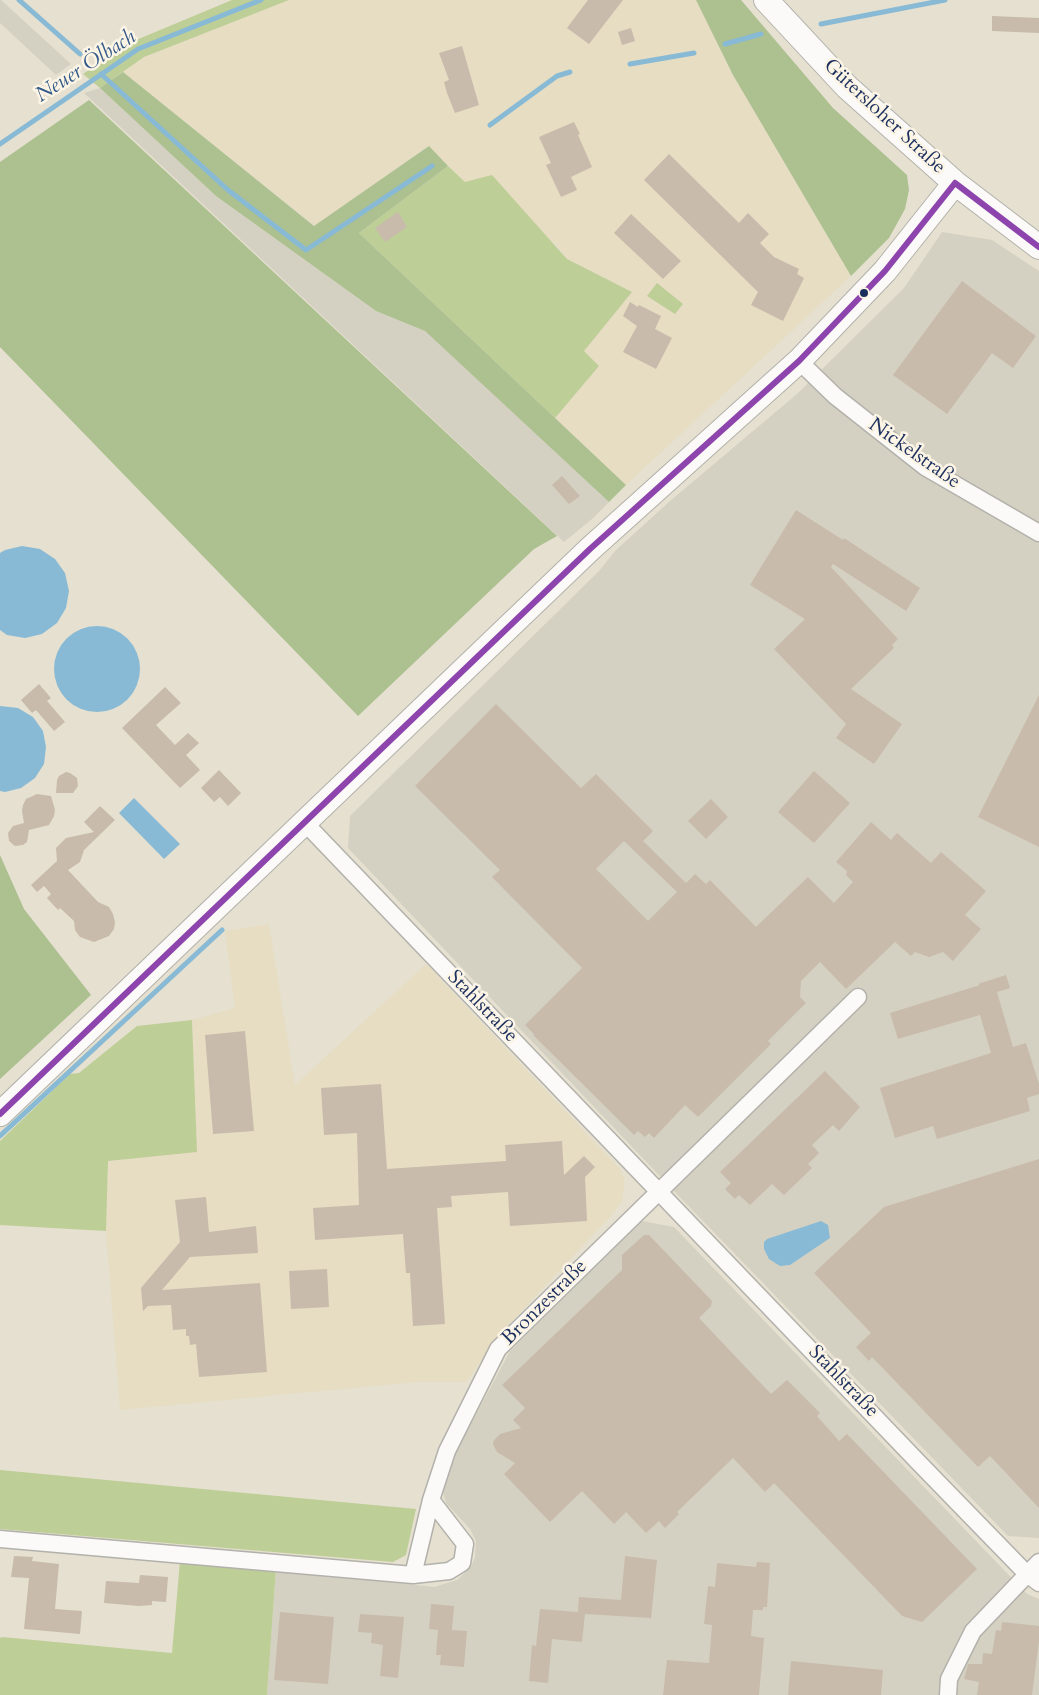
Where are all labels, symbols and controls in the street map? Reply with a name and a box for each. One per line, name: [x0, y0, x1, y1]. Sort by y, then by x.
water label: Neuer Ölbach: [31, 25, 141, 109]
street label: Gütersloher Straße: [818, 54, 950, 180]
unlabelled marker: [858, 287, 870, 299]
street label: Nickelstraße: [863, 414, 965, 494]
street label: Stahlstraße: [442, 966, 522, 1048]
street label: Bronzestraße: [497, 1255, 593, 1351]
street label: Stahlstraße: [803, 1341, 883, 1423]

